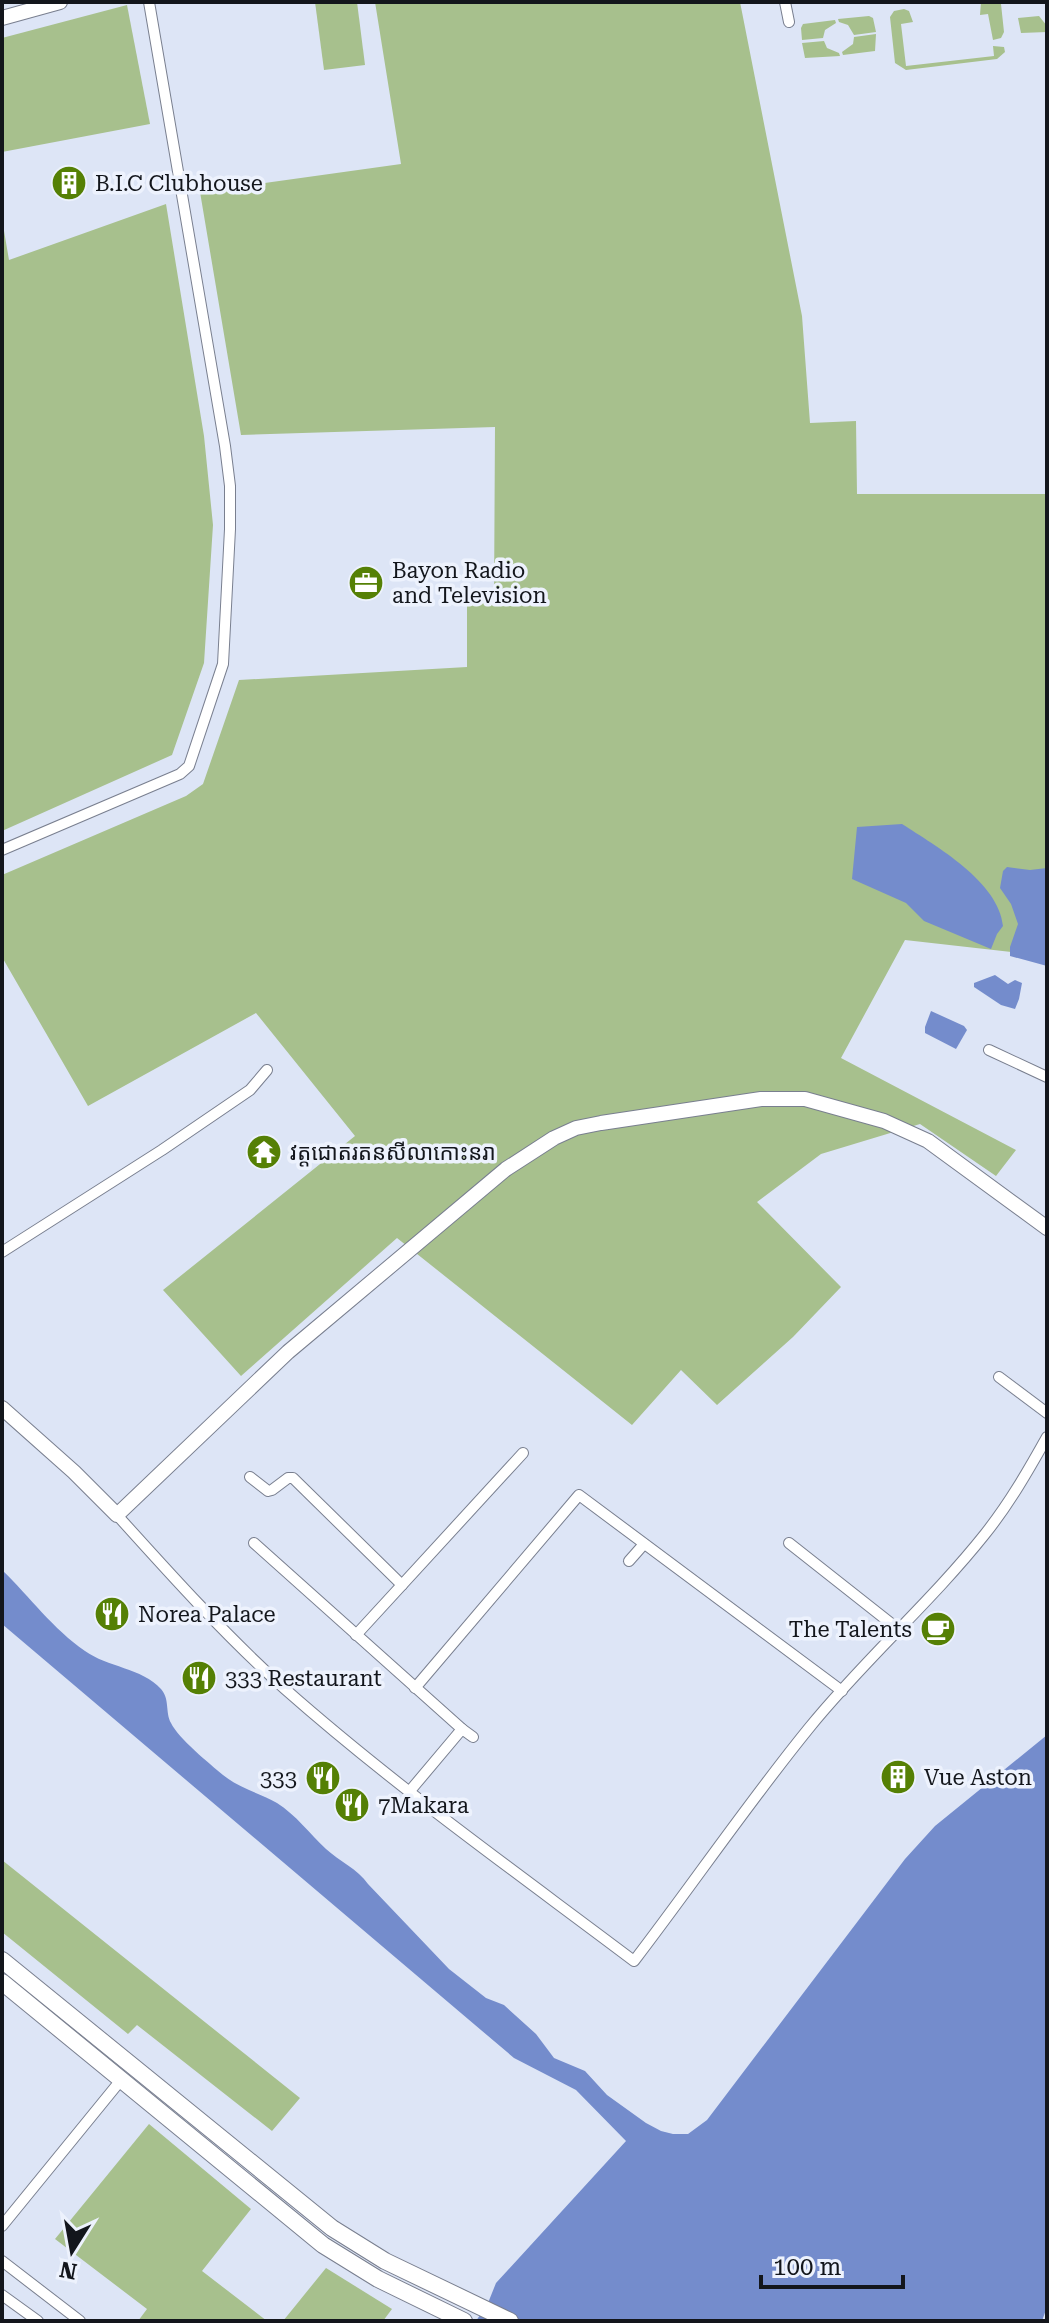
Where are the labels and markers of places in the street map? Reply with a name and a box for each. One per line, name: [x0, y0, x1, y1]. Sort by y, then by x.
building icon: B.I.C Clubhouse: [50, 164, 88, 202]
place label: B.I.C Clubhouse: [95, 171, 263, 196]
place label: Bayon Radio and Television: [392, 558, 547, 608]
office icon: Bayon Radio and Television: [347, 564, 385, 602]
temple icon: វត្តជោតរតនសីលាកោះនរា: [245, 1133, 283, 1171]
place label: វត្តជោតរតនសីលាកោះនរា: [290, 1140, 496, 1167]
restaurant icon: Norea Palace: [93, 1595, 131, 1633]
place label: Norea Palace: [138, 1602, 276, 1627]
cafe icon: The Talents: [919, 1610, 957, 1648]
place label: The Talents: [788, 1617, 912, 1642]
restaurant icon: 333 Restaurant: [180, 1659, 218, 1697]
place label: 333 Restaurant: [225, 1666, 382, 1691]
building icon: Vue Aston: [879, 1758, 917, 1796]
restaurant icon: 333: [304, 1759, 342, 1797]
place label: Vue Aston: [924, 1765, 1032, 1790]
place label: 333: [260, 1766, 297, 1791]
restaurant icon: 7Makara: [333, 1786, 371, 1824]
place label: 7Makara: [378, 1793, 469, 1818]

